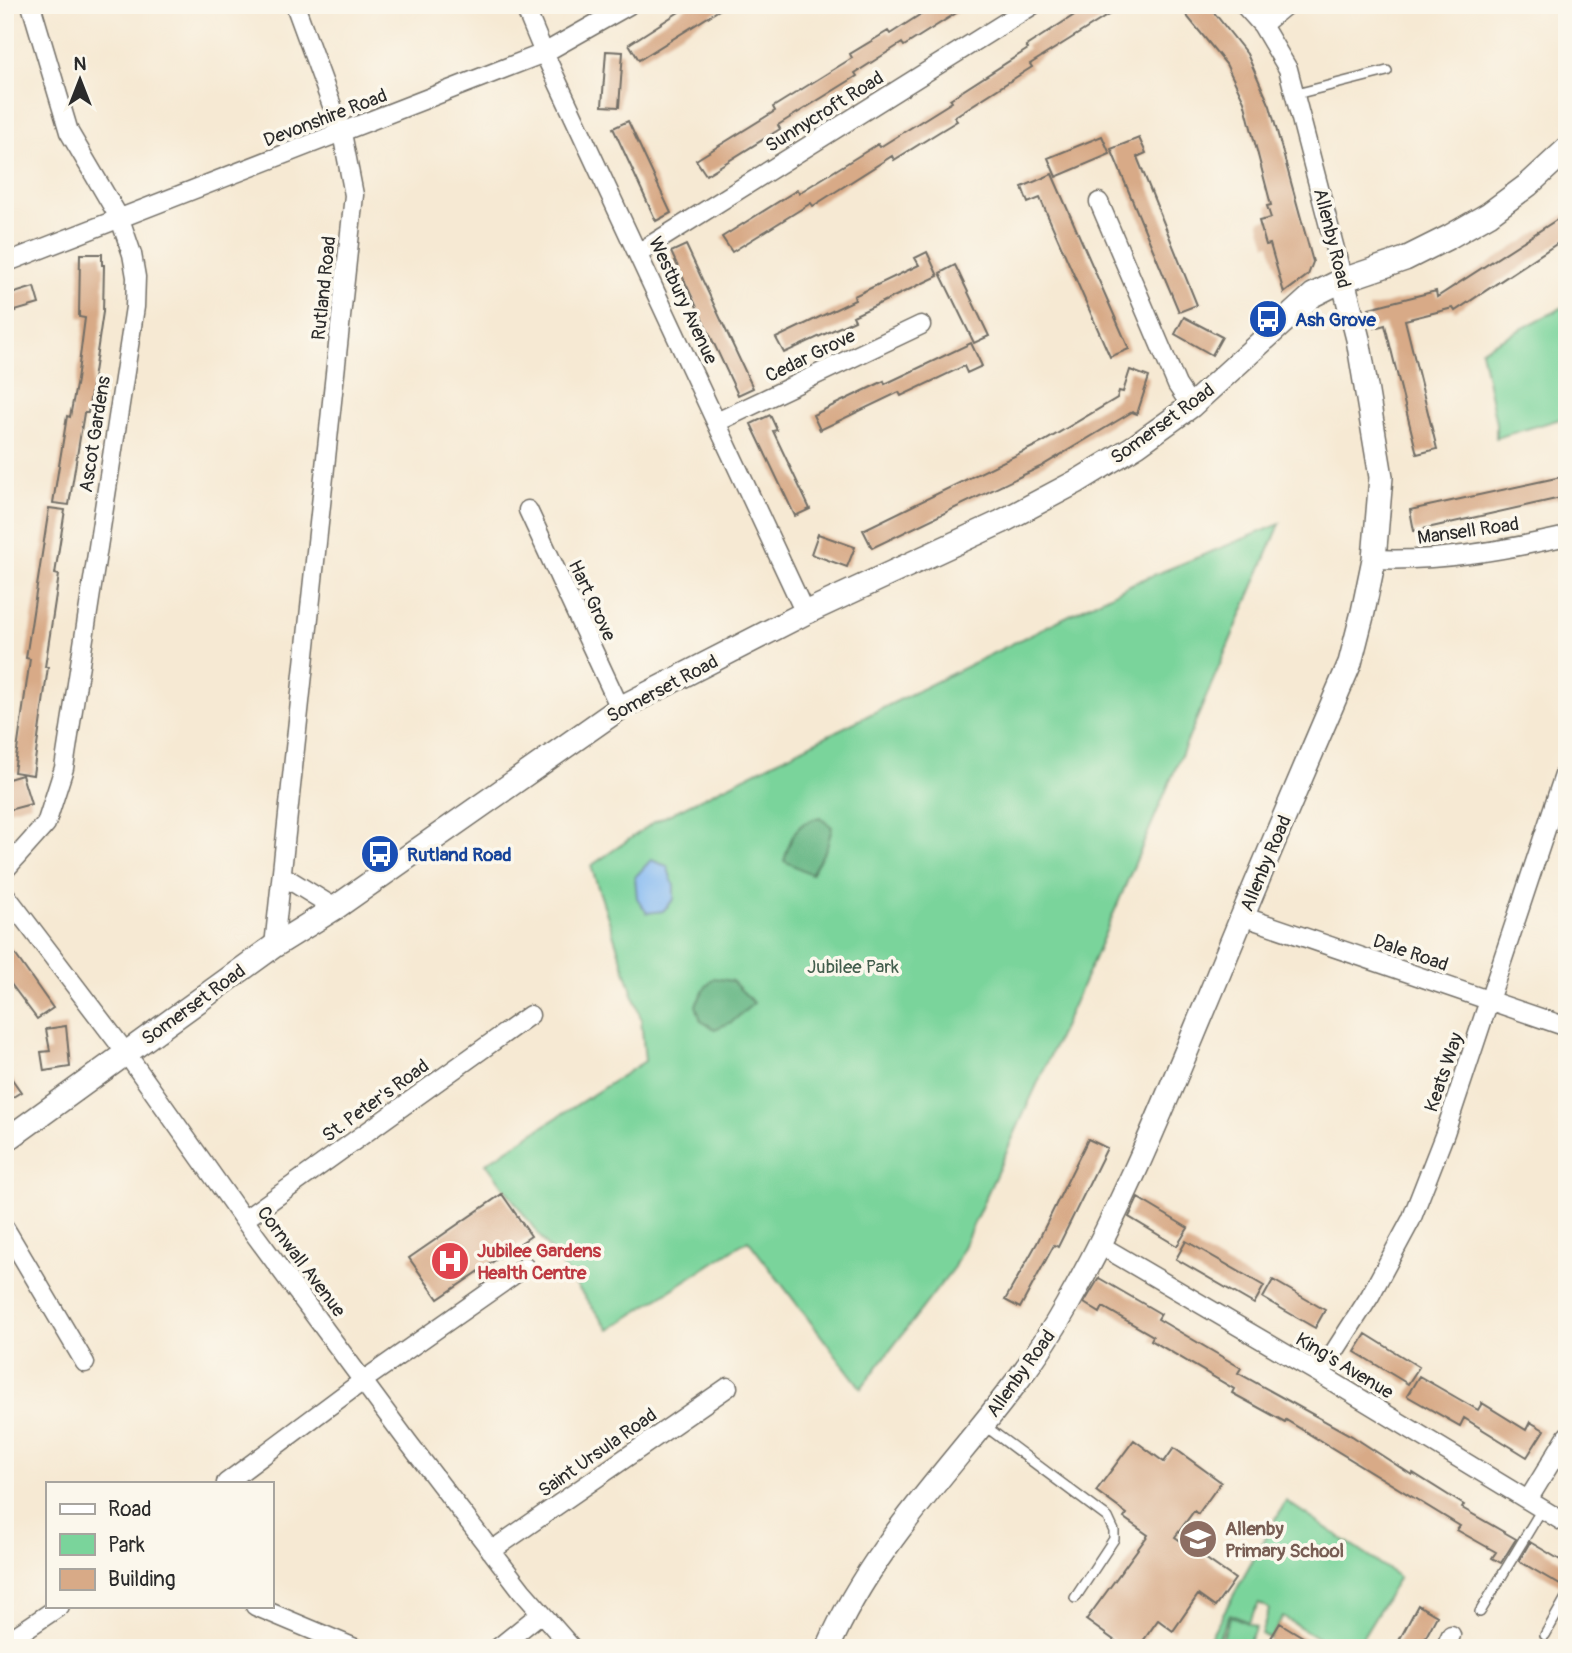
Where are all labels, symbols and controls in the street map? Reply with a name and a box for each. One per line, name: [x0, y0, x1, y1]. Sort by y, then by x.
north arrow: [46, 46, 116, 116]
text: N: [74, 52, 87, 76]
street label: Sunnycroft Road: [761, 66, 888, 158]
street label: Devonshire Road: [260, 83, 391, 153]
street label: Allenby Road: [1308, 186, 1356, 291]
street label: Westbury Avenue: [643, 233, 723, 369]
street label: Rutland Road: [307, 235, 341, 341]
bus stop icon: Ash Grove: [1247, 298, 1289, 340]
place label: Ash Grove: [1295, 308, 1377, 332]
street label: Cedar Grove: [761, 324, 860, 388]
street label: Ascot Gardens: [74, 374, 116, 494]
street label: Somerset Road: [1106, 378, 1219, 470]
street label: Mansell Road: [1416, 512, 1521, 550]
street label: Hart Grove: [563, 556, 622, 645]
street label: Somerset Road: [603, 649, 722, 728]
street label: Allenby Road: [1235, 812, 1297, 915]
bus stop icon: Rutland Road: [359, 833, 401, 875]
place label: Rutland Road: [407, 843, 512, 867]
street label: Dale Road: [1370, 929, 1452, 977]
park label: Jubilee Park: [807, 955, 899, 979]
street label: Somerset Road: [137, 959, 250, 1051]
street label: Keats Way: [1419, 1029, 1469, 1115]
street label: St. Peter's Road: [317, 1054, 434, 1148]
street label: Cornwall Avenue: [252, 1201, 351, 1322]
place label: Jubilee Gardens Health Centre: [477, 1239, 601, 1285]
hospital icon: Jubilee Gardens Health Centre: [429, 1240, 471, 1282]
street label: Allenby Road: [981, 1325, 1061, 1422]
street label: King's Avenue: [1291, 1327, 1398, 1405]
street label: Saint Ursula Road: [534, 1403, 662, 1503]
legend: [46, 1482, 273, 1608]
text: Road: [108, 1496, 152, 1523]
place label: Allenby Primary School: [1225, 1517, 1344, 1563]
school or university icon: Allenby Primary School: [1177, 1518, 1219, 1560]
text: Park: [108, 1532, 145, 1559]
text: Building: [108, 1566, 175, 1593]

